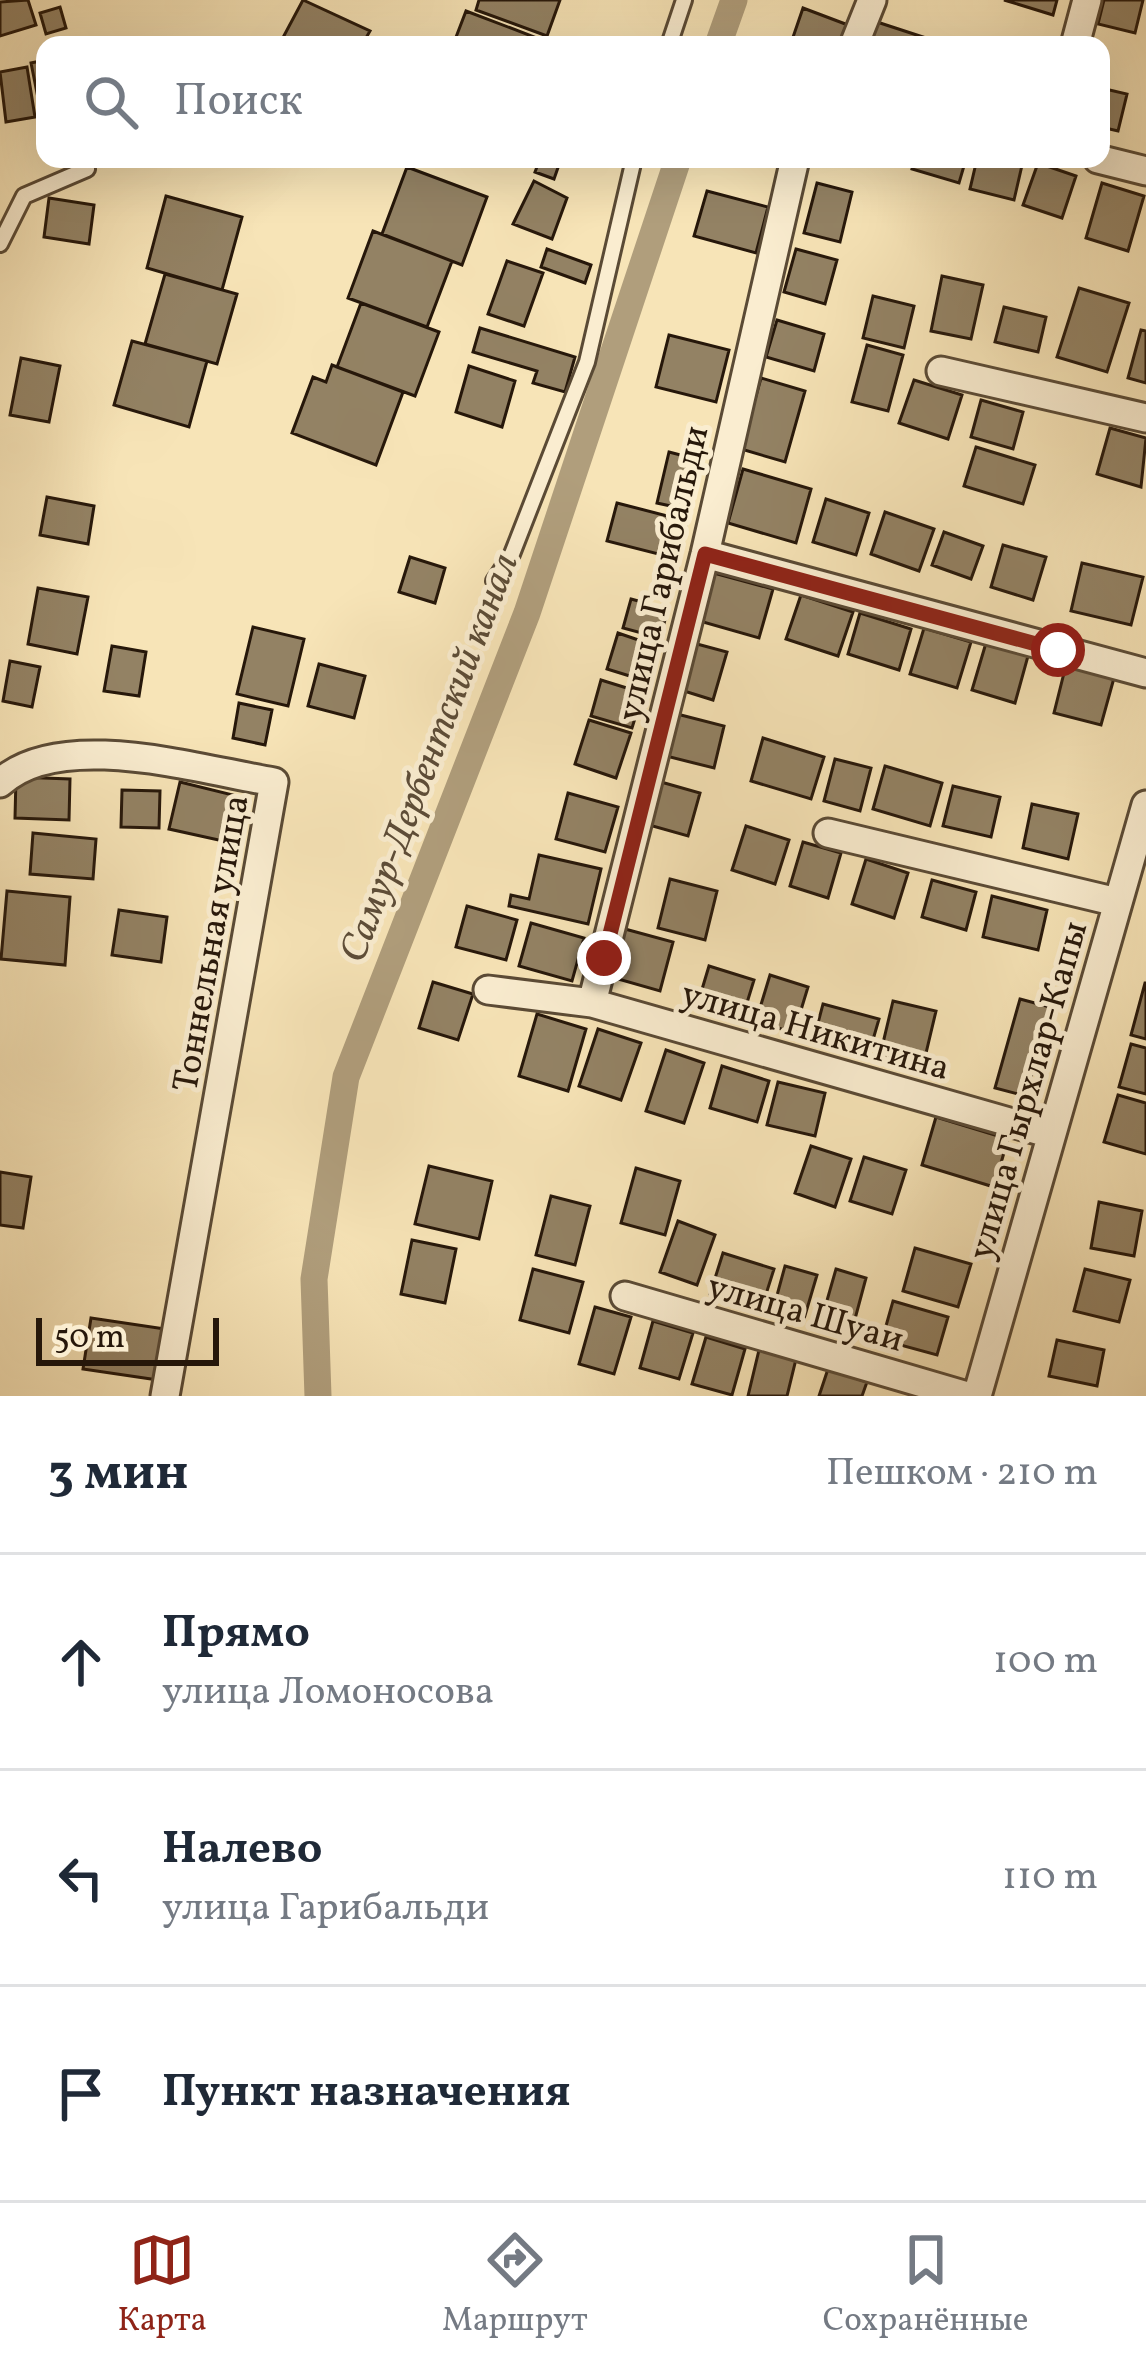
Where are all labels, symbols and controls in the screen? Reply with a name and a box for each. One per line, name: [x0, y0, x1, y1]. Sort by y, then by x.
search box: [36, 36, 1110, 168]
icon: search: [78, 69, 144, 135]
text: Поиск: [174, 71, 303, 134]
street label: улица Гарибальди: [607, 421, 723, 727]
water label: Самур-Дербентский канал: [328, 546, 534, 971]
route start: [1031, 623, 1085, 677]
street label: Тоннельная улица: [162, 791, 264, 1096]
street label: улица Гырхлар-Капы: [958, 916, 1102, 1266]
route end: [577, 931, 631, 985]
street label: улица Никитина: [675, 971, 955, 1095]
street label: улица Шуаи: [701, 1263, 909, 1367]
scale bar: [36, 1312, 219, 1365]
text: 50 m: [54, 1316, 125, 1362]
text: 3 мин: [48, 1439, 188, 1510]
text: Пешком · 210 m: [826, 1447, 1098, 1501]
text: Прямо: [162, 1603, 310, 1666]
icon: ahead: [48, 1629, 114, 1695]
text: 100 m: [993, 1635, 1098, 1689]
text: улица Ломоносова: [162, 1666, 494, 1720]
text: Налево: [162, 1819, 323, 1882]
icon: left: [48, 1845, 114, 1911]
text: 110 m: [1002, 1851, 1098, 1905]
text: улица Гарибальди: [162, 1882, 489, 1936]
icon: arrive: [48, 2061, 114, 2127]
text: Пункт назначения: [162, 2062, 571, 2125]
tab: Карта: [117, 2227, 207, 2345]
tab: Маршрут: [442, 2227, 588, 2345]
tab: Сохранённые: [823, 2227, 1028, 2345]

